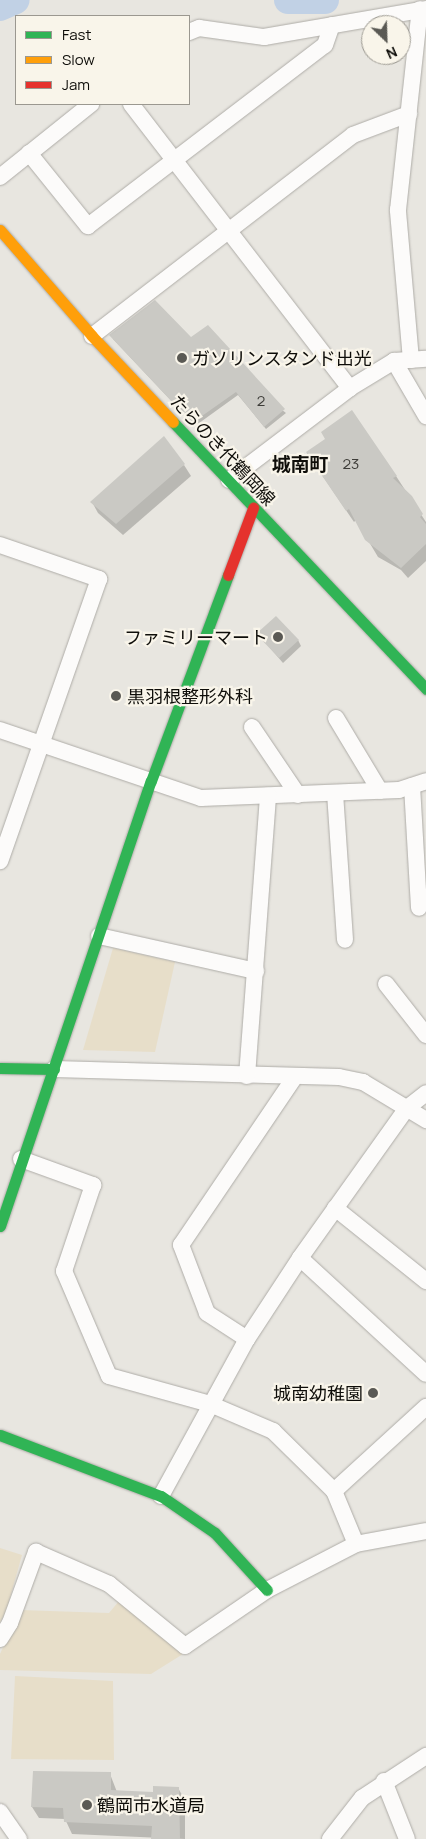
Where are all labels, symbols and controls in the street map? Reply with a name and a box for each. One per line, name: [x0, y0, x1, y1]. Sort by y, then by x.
legend: [15, 15, 190, 105]
north arrow: [361, 15, 411, 65]
text: Fast: [62, 24, 91, 45]
text: N: [383, 43, 400, 64]
text: Slow: [62, 49, 95, 70]
text: Jam: [62, 74, 90, 95]
place label: ガソリンスタンド出光: [192, 347, 372, 369]
marker: ガソリンスタンド出光: [176, 352, 188, 364]
street label: たらのき代鶴岡線: [166, 390, 280, 510]
house number: 2: [257, 392, 265, 410]
district label: 城南町: [272, 454, 328, 476]
house number: 23: [343, 455, 359, 473]
place label: ファミリーマート: [124, 626, 268, 648]
marker: ファミリーマート: [272, 631, 284, 643]
place label: 黒羽根整形外科: [127, 685, 253, 707]
marker: 黒羽根整形外科: [109, 689, 123, 703]
place label: 城南幼稚園: [273, 1382, 363, 1404]
marker: 城南幼稚園: [367, 1387, 379, 1399]
place label: 鶴岡市水道局: [97, 1794, 205, 1816]
marker: 鶴岡市水道局: [81, 1799, 93, 1811]

